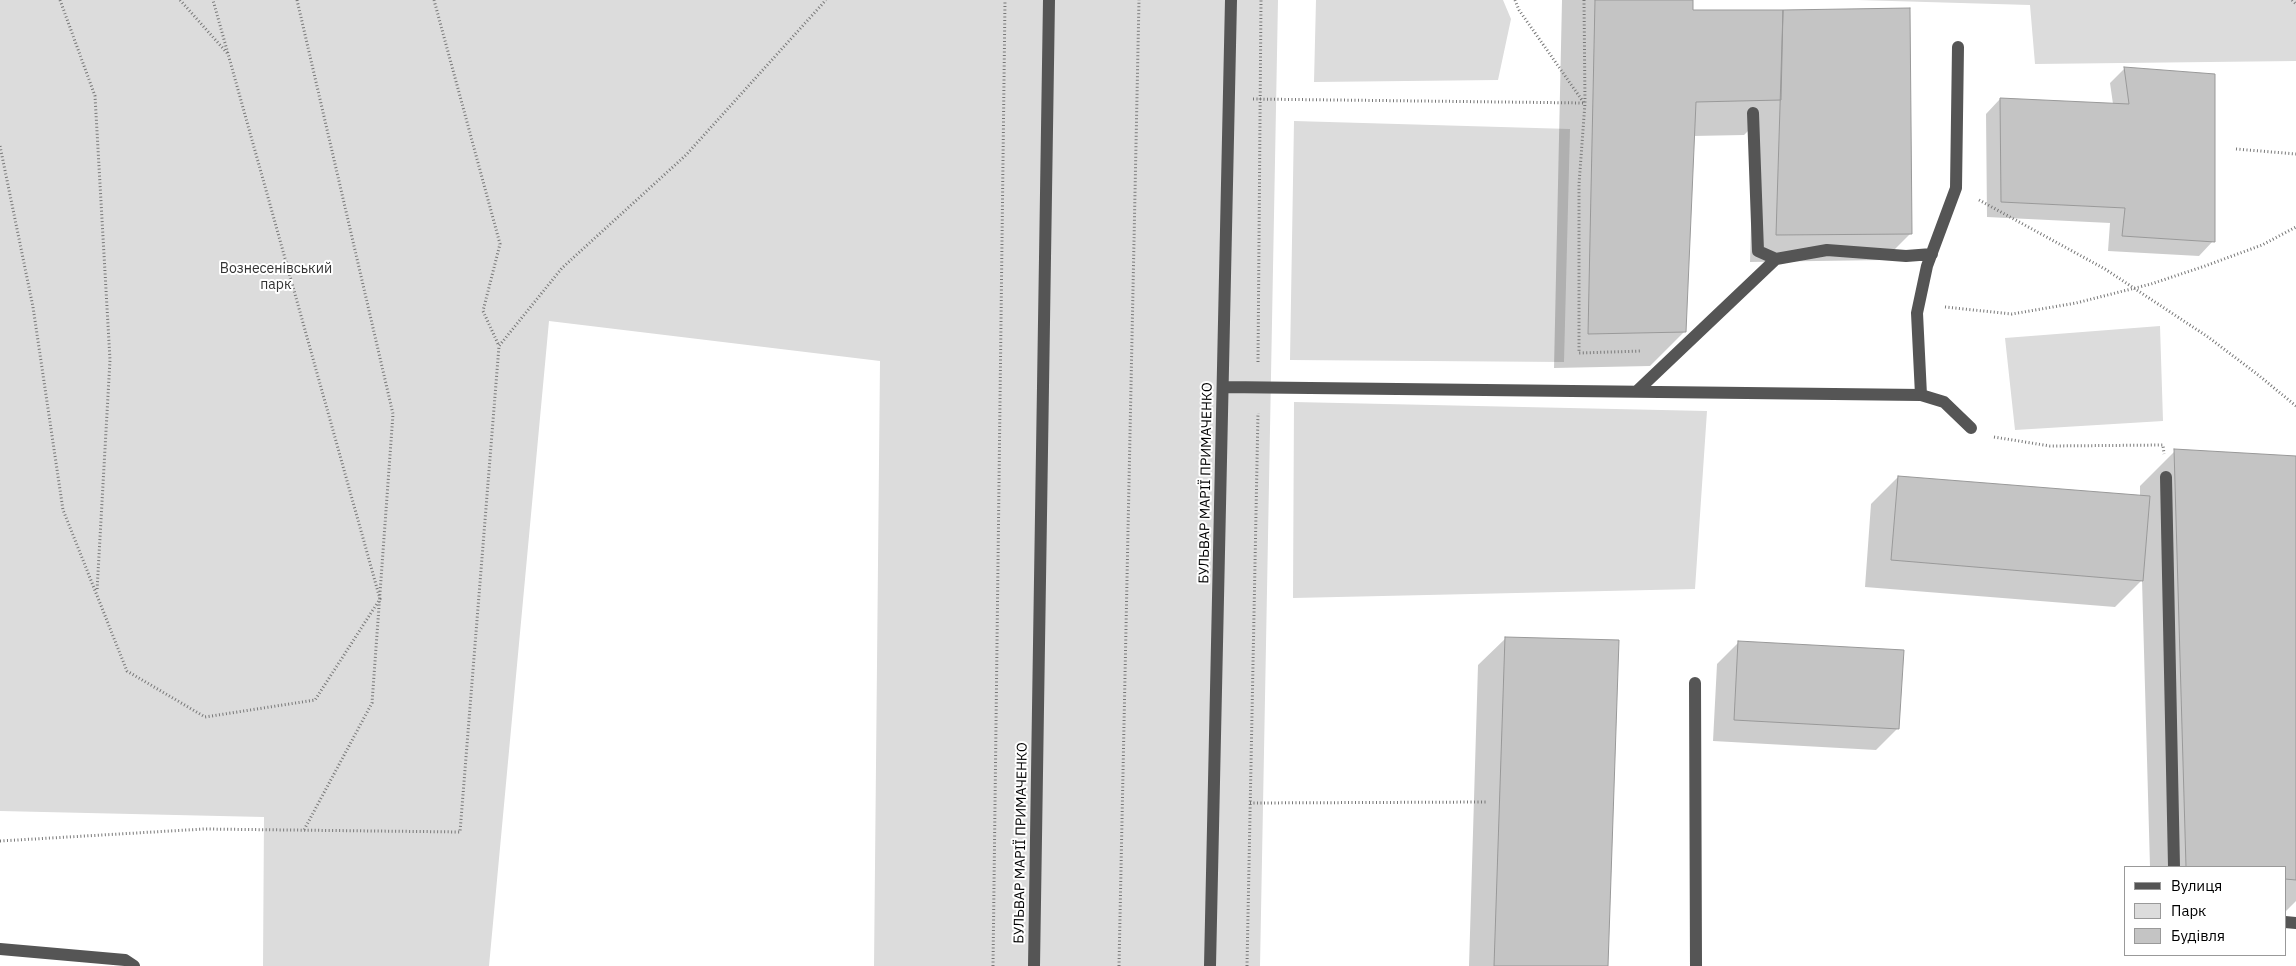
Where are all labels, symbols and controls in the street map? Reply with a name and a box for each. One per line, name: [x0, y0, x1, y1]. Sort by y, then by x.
park label: Вознесенівський парк: [220, 261, 332, 294]
street label: БУЛЬВАР МАРІЇ ПРИМАЧЕНКО: [1196, 382, 1216, 584]
street label: БУЛЬВАР МАРІЇ ПРИМАЧЕНКО: [1011, 742, 1031, 944]
legend: [2124, 866, 2286, 956]
text: Вулиця: [2171, 876, 2222, 895]
text: Парк: [2171, 901, 2206, 920]
text: Будівля: [2171, 926, 2225, 945]

